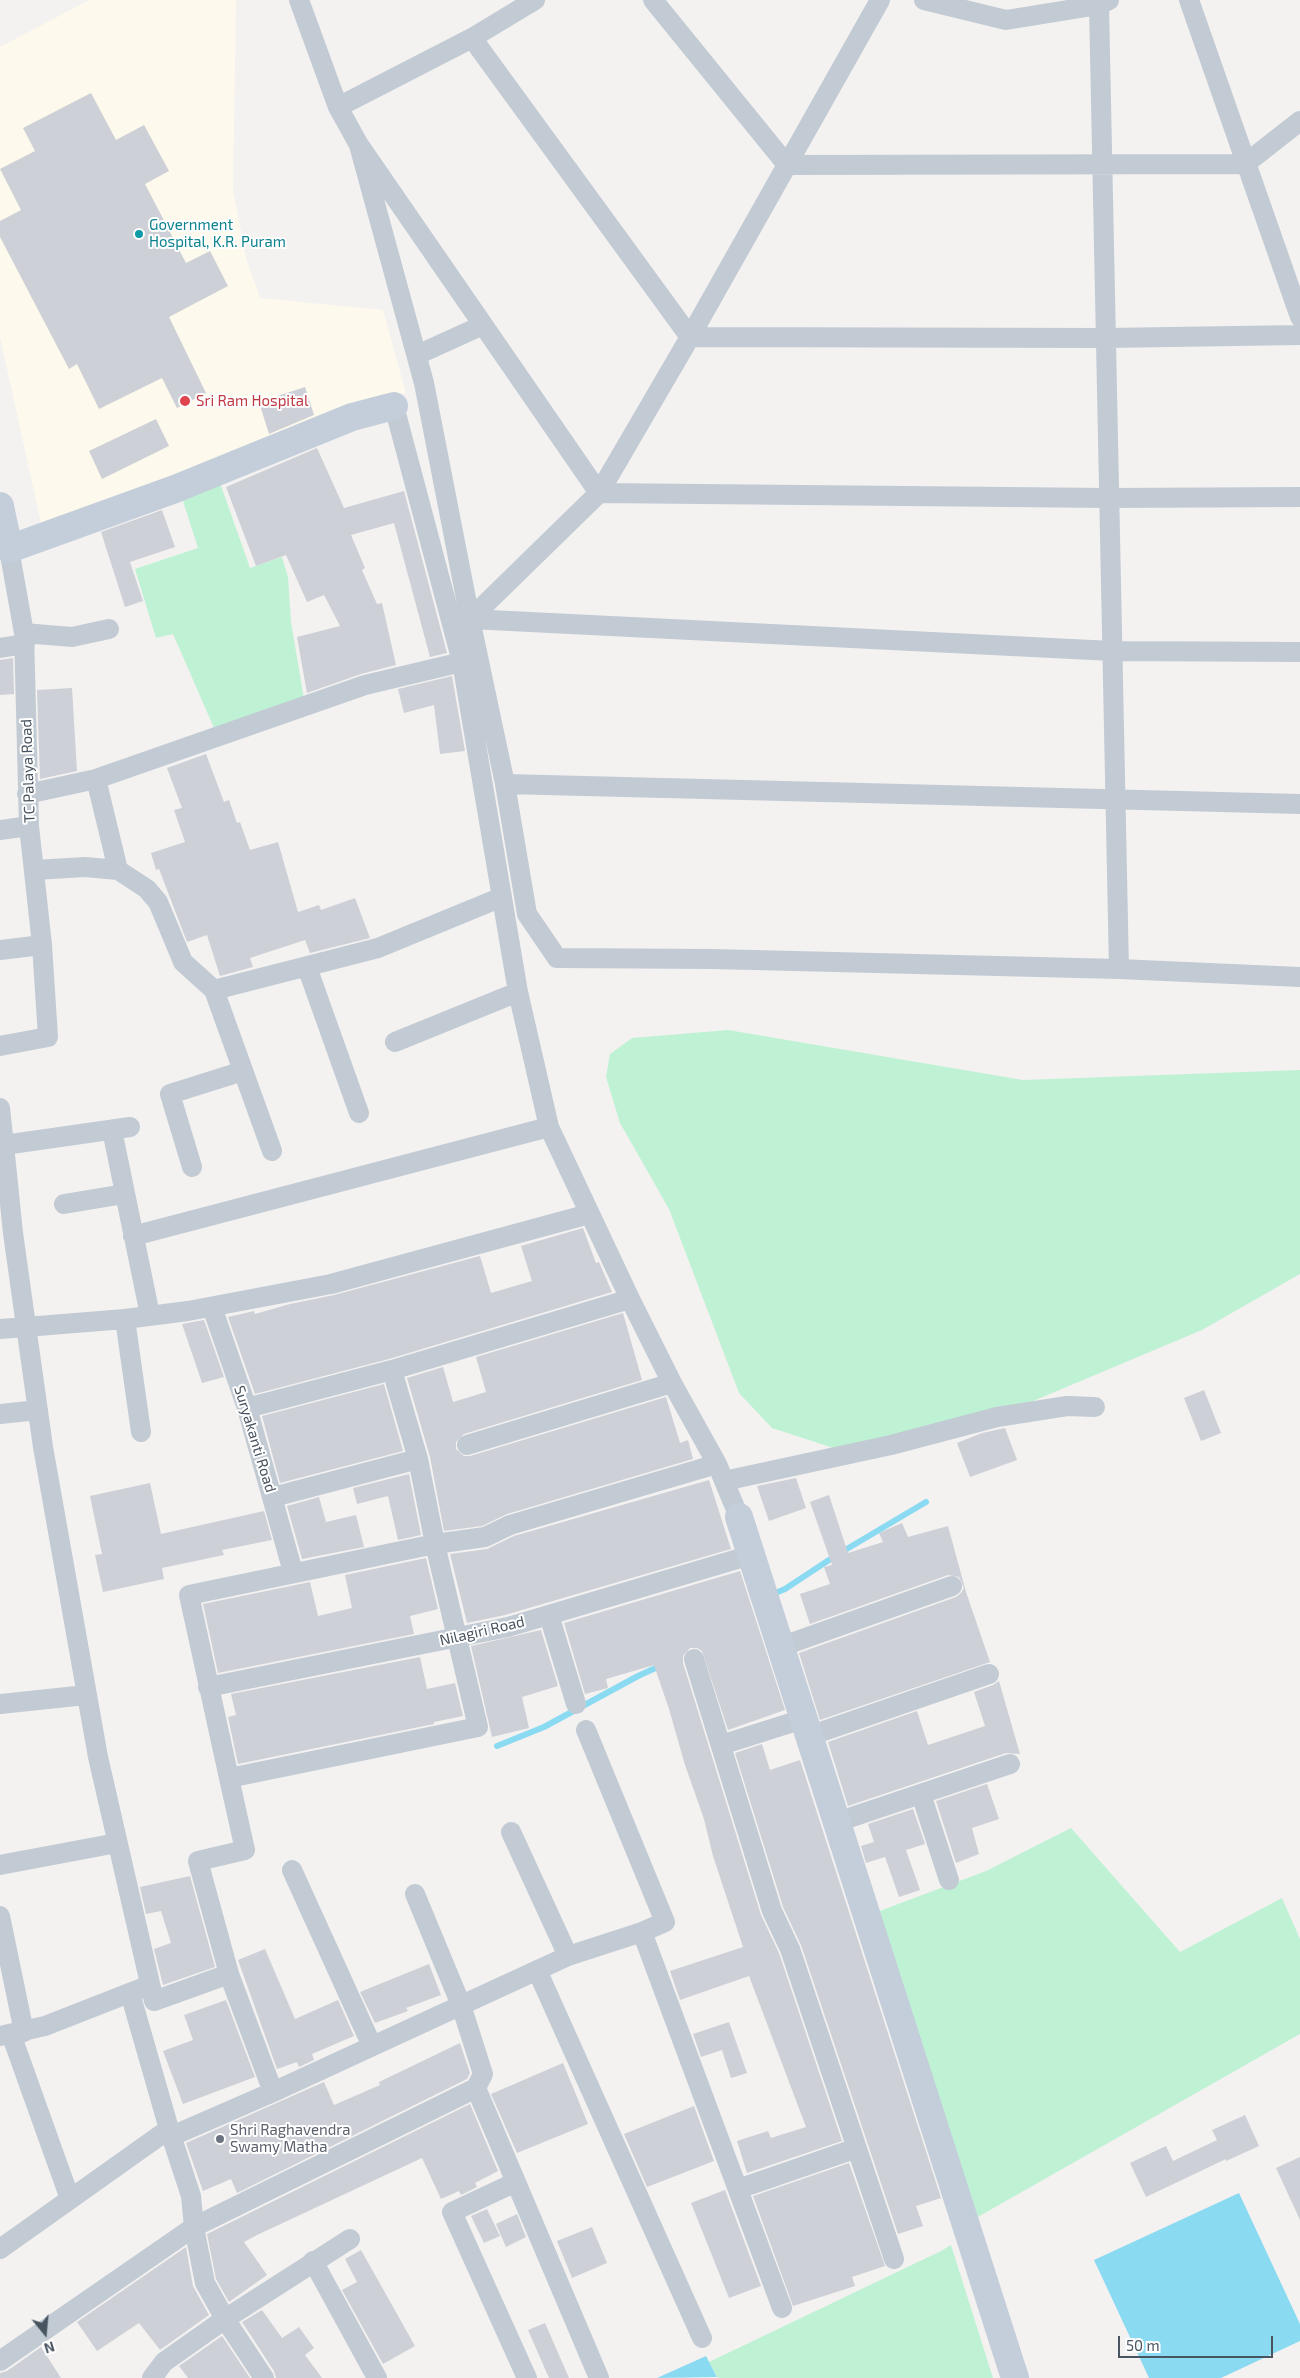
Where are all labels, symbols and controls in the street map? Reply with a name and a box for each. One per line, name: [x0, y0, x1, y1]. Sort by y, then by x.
place label: Government Hospital, K.R. Puram: [149, 216, 286, 251]
marker: Government Hospital, K.R. Puram: [133, 228, 145, 240]
place label: Sri Ram Hospital: [196, 392, 308, 410]
marker: Sri Ram Hospital: [178, 394, 192, 408]
street label: TC Palaya Road: [17, 719, 39, 823]
street label: Suryakanti Road: [230, 1383, 280, 1495]
street label: Nilagiri Road: [438, 1612, 526, 1650]
place label: Shri Raghavendra Swamy Matha: [230, 2121, 351, 2156]
marker: Shri Raghavendra Swamy Matha: [214, 2133, 226, 2145]
north arrow: [20, 2308, 70, 2358]
scale bar: [1120, 2326, 1275, 2358]
text: 50 m: [1126, 2336, 1160, 2354]
text: N: [42, 2338, 57, 2357]

